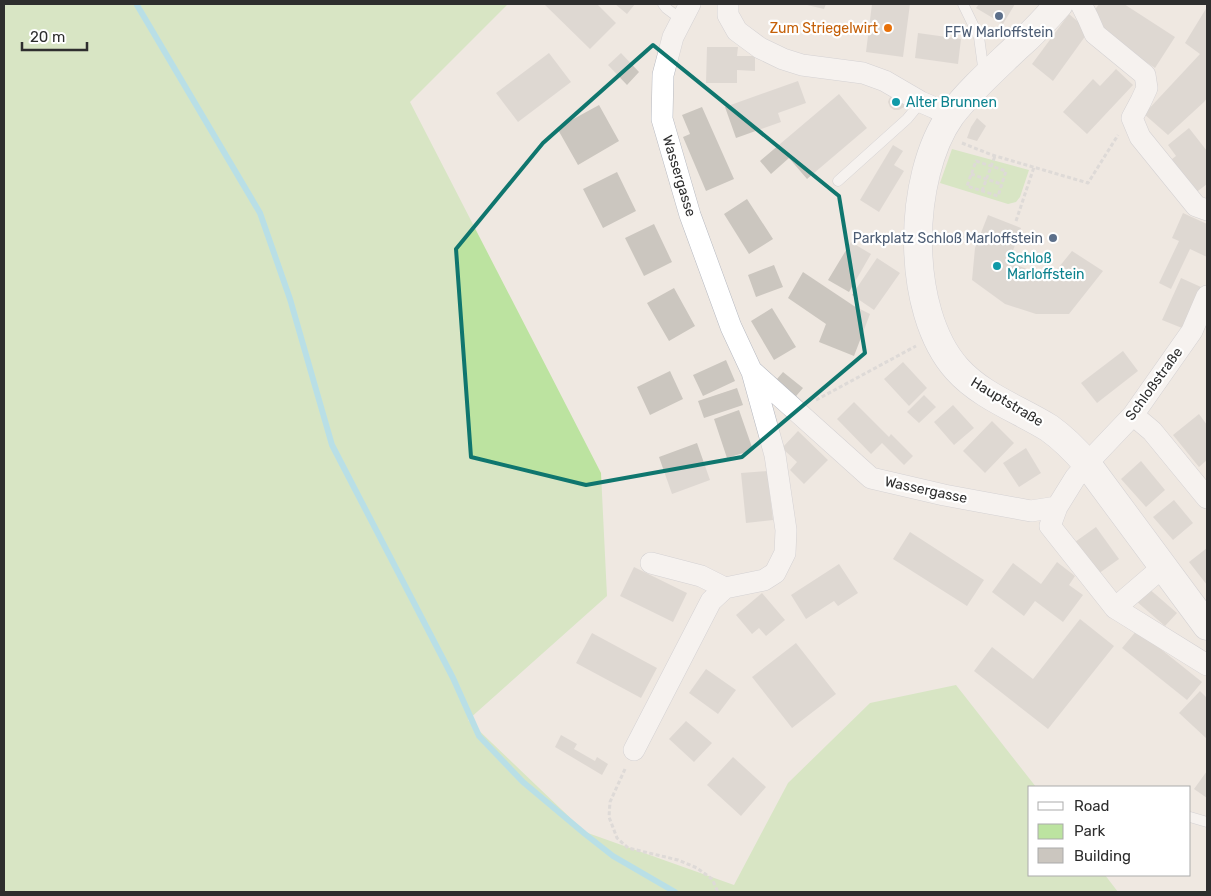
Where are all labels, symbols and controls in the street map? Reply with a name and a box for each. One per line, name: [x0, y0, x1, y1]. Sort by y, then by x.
marker: FFW Marloffstein: [993, 10, 1005, 22]
scale bar: [22, 20, 88, 52]
place label: Zum Striegelwirt: [770, 20, 879, 37]
marker: Zum Striegelwirt: [882, 22, 894, 34]
place label: FFW Marloffstein: [945, 24, 1053, 41]
text: 20 m: [30, 28, 65, 46]
place label: Alter Brunnen: [906, 94, 997, 111]
marker: Alter Brunnen: [890, 96, 902, 108]
street label: Wassergasse: [659, 133, 699, 219]
place label: Parkplatz Schloß Marloffstein: [853, 230, 1043, 247]
marker: Parkplatz Schloß Marloffstein: [1047, 232, 1059, 244]
place label: Schloß Marloffstein: [1007, 250, 1085, 283]
marker: Schloß Marloffstein: [991, 260, 1003, 272]
street label: Schloßstraße: [1122, 344, 1186, 424]
street label: Hauptstraße: [968, 374, 1046, 430]
street label: Wassergasse: [883, 473, 969, 507]
legend: [1028, 786, 1191, 876]
text: Road: [1074, 797, 1110, 815]
text: Park: [1074, 822, 1105, 840]
text: Building: [1074, 847, 1131, 865]

